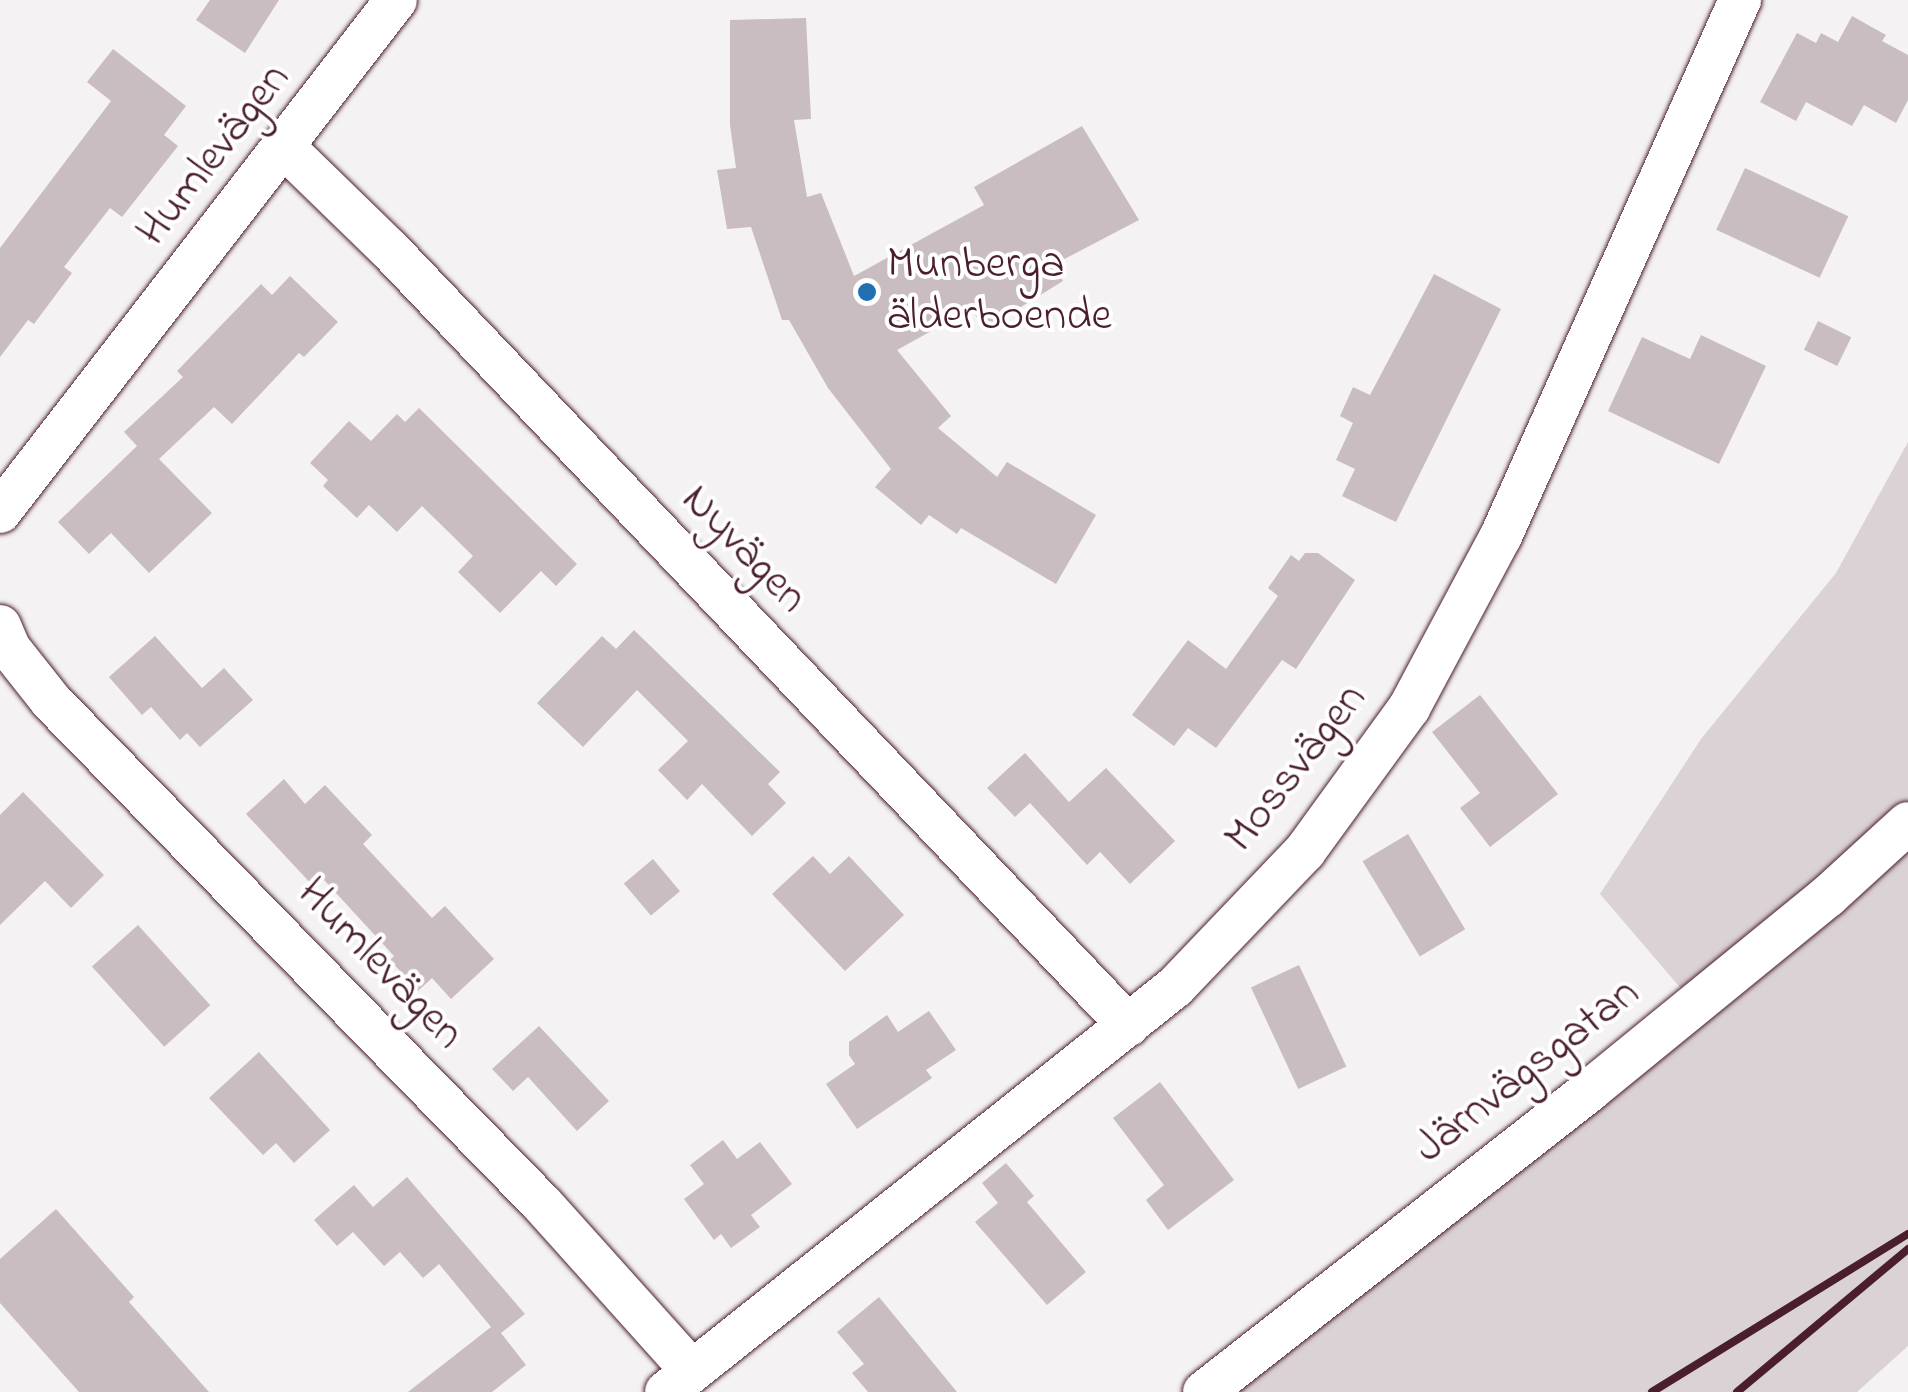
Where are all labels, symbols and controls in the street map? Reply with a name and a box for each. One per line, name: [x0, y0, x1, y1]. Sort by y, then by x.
street label: Humlevägen: [127, 54, 303, 258]
place label: Munberga älderboende: [887, 239, 1112, 345]
marker: Munberga älderboende: [856, 281, 878, 303]
street label: Nyvägen: [669, 474, 817, 626]
street label: Mossvägen: [1214, 674, 1380, 864]
street label: Humlevägen: [284, 868, 474, 1062]
street label: Järnvägsgatan: [1405, 968, 1651, 1176]

